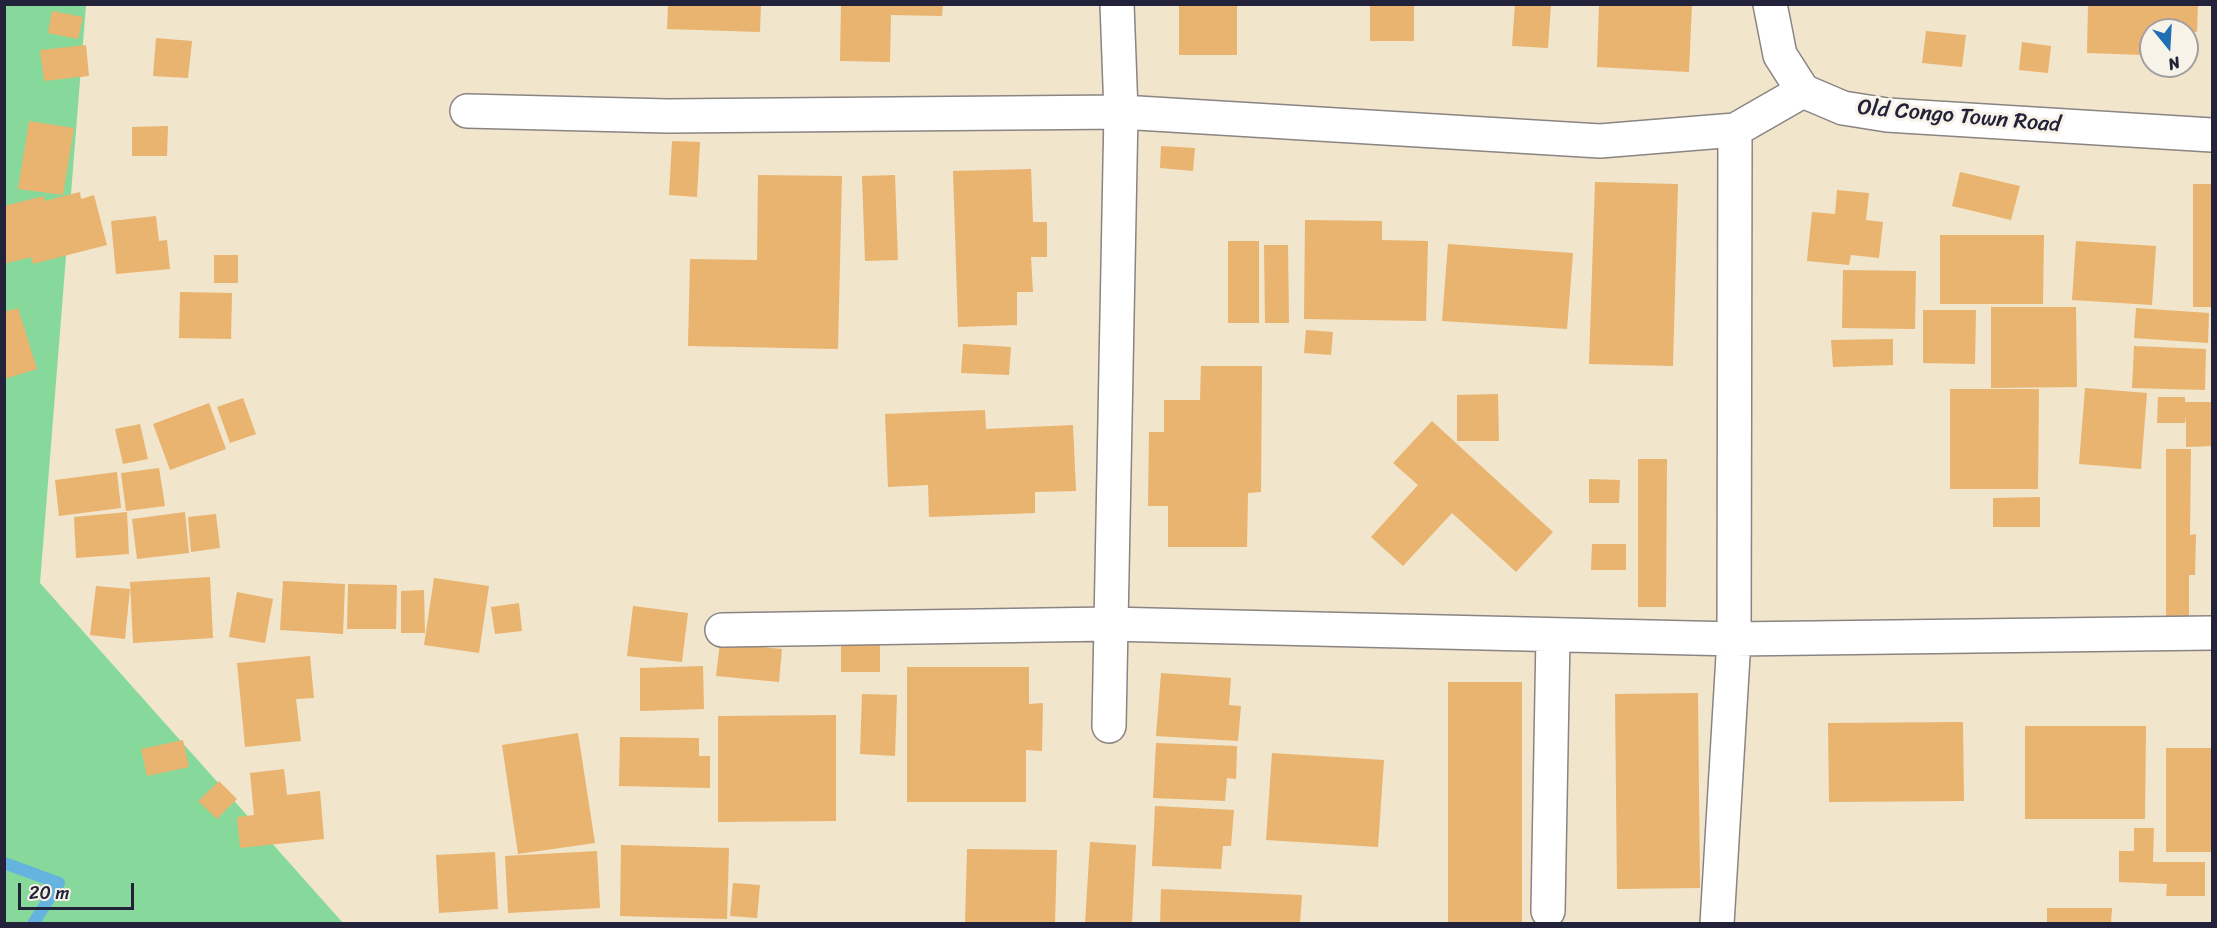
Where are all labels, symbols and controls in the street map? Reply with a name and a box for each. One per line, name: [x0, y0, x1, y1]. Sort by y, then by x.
north arrow: [2139, 18, 2199, 78]
text: N: [2164, 48, 2184, 79]
street label: Old Congo Town Road: [1856, 95, 2062, 139]
scale bar: [21, 871, 136, 909]
text: 20 m: [29, 877, 69, 909]

